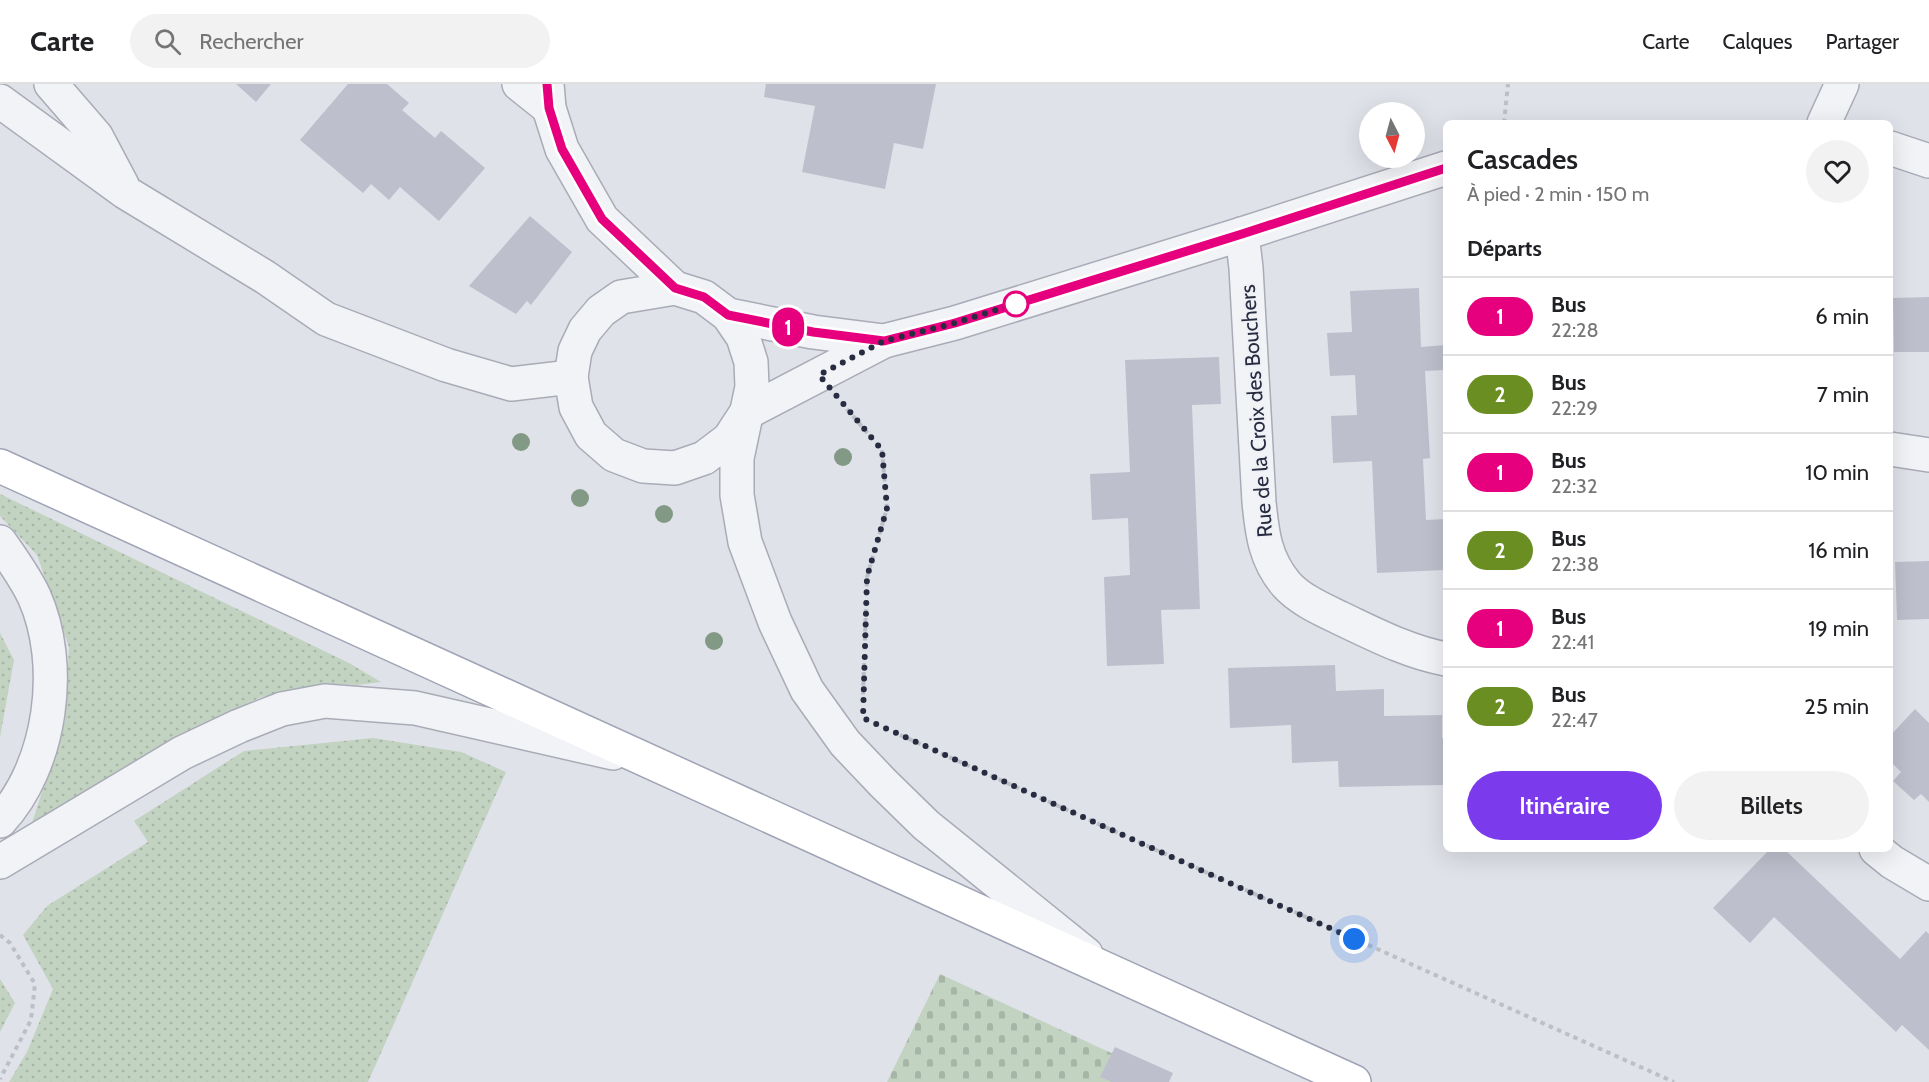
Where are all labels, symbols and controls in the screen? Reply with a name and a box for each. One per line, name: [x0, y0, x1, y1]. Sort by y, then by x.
search box: [130, 14, 550, 68]
text: Carte: [30, 24, 94, 58]
icon: search: [151, 25, 184, 58]
text: Rechercher: [199, 28, 303, 55]
text: Carte: [1642, 29, 1690, 54]
text: Calques: [1723, 29, 1793, 54]
text: Partager: [1826, 29, 1899, 54]
north arrow: [1359, 102, 1425, 168]
map controls: [1359, 102, 1425, 168]
button: heart: [1806, 140, 1869, 203]
text: Cascades: [1467, 142, 1578, 176]
text: À pied · 2 min · 150 m: [1467, 182, 1649, 206]
text: Départs: [1467, 235, 1542, 262]
street label: Rue de la Croix des Bouchers: [1235, 283, 1277, 538]
unlabelled marker: [1003, 291, 1029, 317]
text: Bus: [1551, 291, 1586, 318]
text: 6 min: [1815, 303, 1869, 330]
text: 1: [1496, 304, 1504, 329]
line badge: 1: [768, 308, 808, 346]
text: 1: [784, 315, 792, 340]
text: 22:28: [1551, 318, 1599, 342]
text: Bus: [1551, 369, 1586, 396]
text: 7 min: [1817, 381, 1869, 408]
text: 2: [1494, 382, 1506, 407]
text: 22:29: [1551, 396, 1598, 420]
text: Bus: [1551, 447, 1586, 474]
text: 10 min: [1805, 459, 1869, 486]
text: 1: [1496, 460, 1504, 485]
text: 22:32: [1551, 474, 1597, 498]
text: Bus: [1551, 525, 1586, 552]
text: 16 min: [1808, 537, 1869, 564]
text: 2: [1494, 538, 1506, 563]
text: 22:38: [1551, 552, 1599, 576]
text: Bus: [1551, 603, 1586, 630]
text: 19 min: [1808, 615, 1869, 642]
text: 1: [1496, 616, 1504, 641]
text: 22:41: [1551, 630, 1594, 654]
text: Bus: [1551, 681, 1586, 708]
text: 25 min: [1804, 693, 1869, 720]
text: 2: [1494, 694, 1506, 719]
text: 22:47: [1551, 708, 1598, 732]
button: Itinéraire: [1467, 771, 1662, 840]
button: Billets: [1674, 771, 1869, 840]
your location: [1339, 924, 1369, 954]

